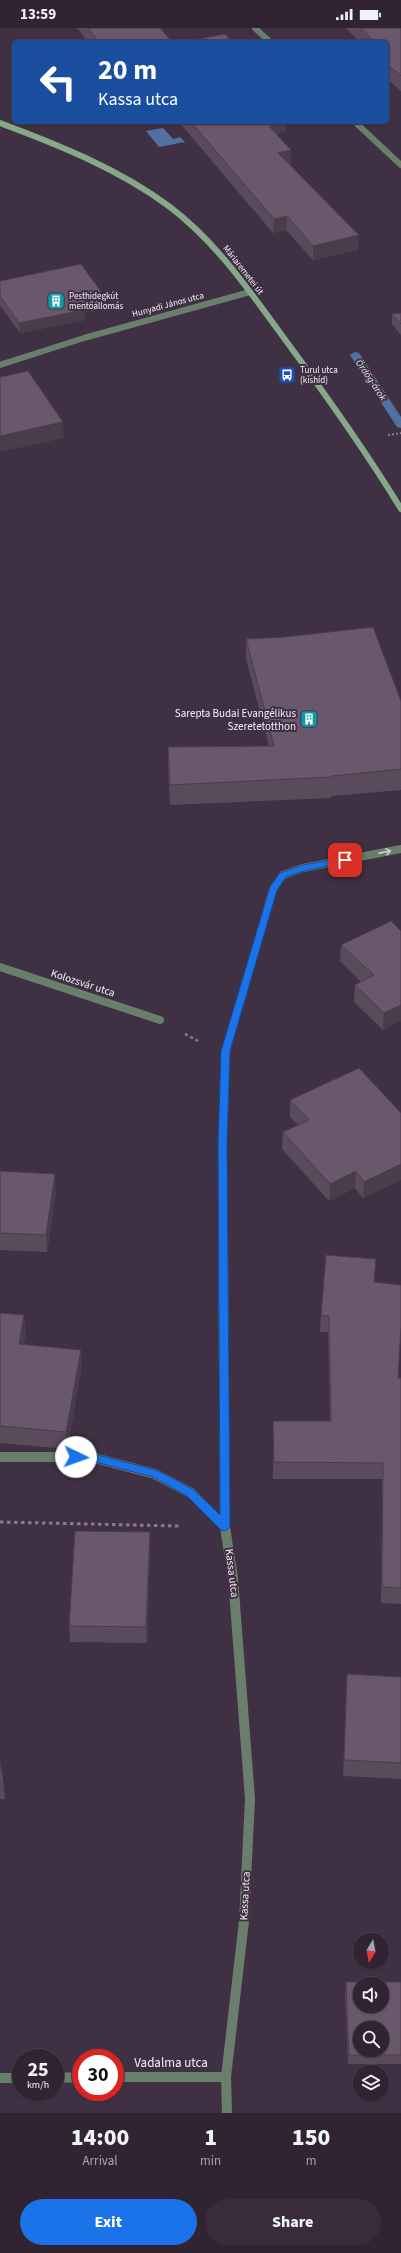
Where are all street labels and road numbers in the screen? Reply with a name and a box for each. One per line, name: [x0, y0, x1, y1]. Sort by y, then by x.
street label: Máriaremetei út: [220, 243, 266, 297]
street label: Hunyadi János utca: [131, 289, 205, 321]
street label: Kolozsvár utca: [49, 966, 117, 1000]
street label: Kassa utca: [222, 1548, 242, 1598]
street label: Kassa utca: [236, 1871, 254, 1921]
street label: Vadalma utca: [134, 2054, 208, 2072]

